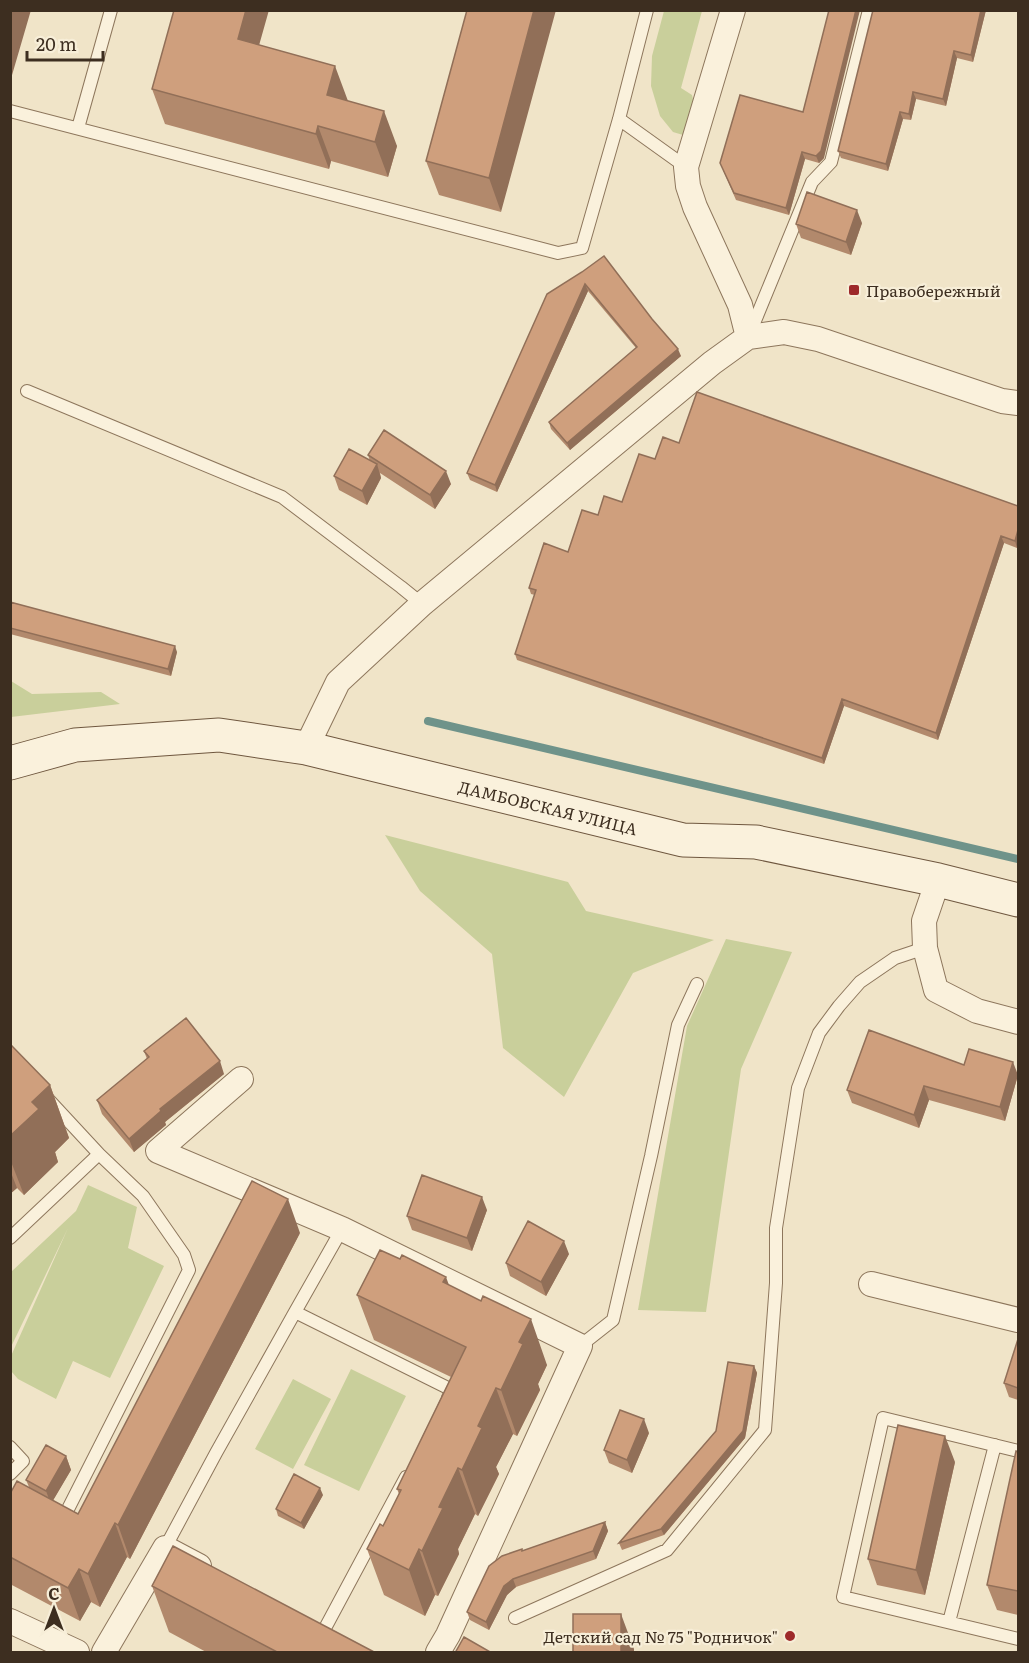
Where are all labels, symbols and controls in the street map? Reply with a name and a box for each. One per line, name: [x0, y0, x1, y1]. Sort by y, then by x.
scale bar: [27, 24, 104, 62]
text: 20 m: [36, 30, 77, 57]
place label: Правобережный: [866, 278, 1001, 302]
marker: Правобережный: [847, 283, 861, 297]
street label: ДАМБОВСКАЯ УЛИЦА: [456, 774, 640, 841]
north arrow: [24, 1579, 84, 1639]
text: С: [48, 1581, 60, 1605]
place label: Детский сад № 75 "Родничок": [543, 1624, 778, 1648]
marker: Детский сад № 75 "Родничок": [783, 1629, 797, 1643]

